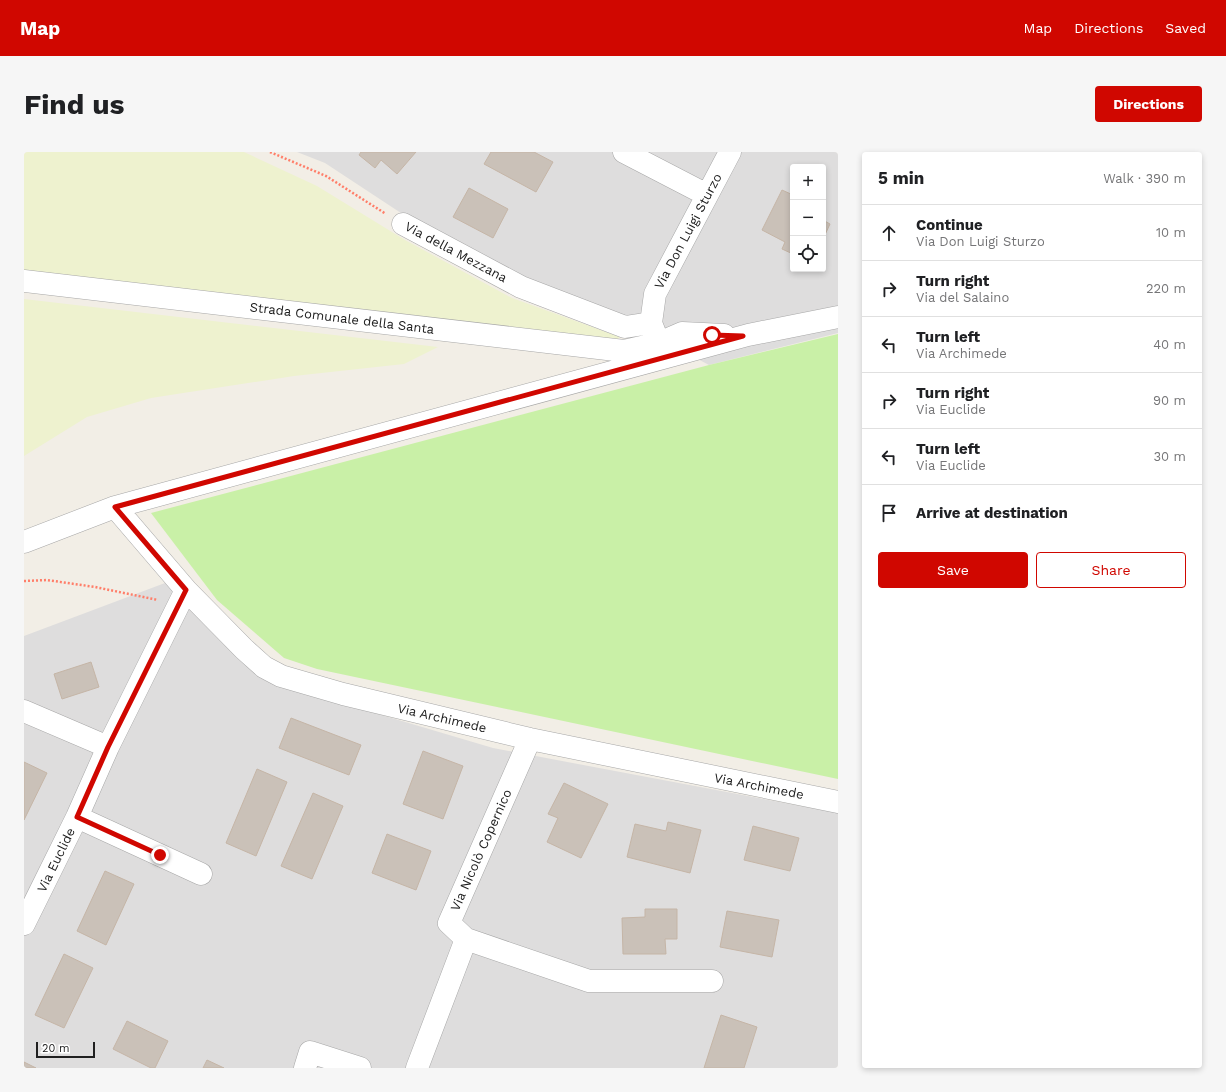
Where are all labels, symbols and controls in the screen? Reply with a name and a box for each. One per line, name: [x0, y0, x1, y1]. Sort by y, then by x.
text: Map: [20, 17, 60, 40]
text: Map: [1024, 20, 1052, 36]
text: Directions: [1074, 20, 1143, 36]
text: Saved: [1165, 20, 1206, 36]
button: Directions: [1095, 86, 1202, 122]
text: Find us: [24, 88, 124, 121]
map controls: [790, 164, 826, 272]
button: +: [790, 164, 826, 200]
text: 5 min: [878, 168, 924, 188]
street label: Via Don Luigi Sturzo: [651, 170, 725, 291]
text: Walk · 390 m: [1103, 171, 1186, 186]
button: −: [790, 200, 826, 236]
text: Continue: [916, 216, 983, 234]
street label: Via della Mezzana: [402, 219, 510, 286]
icon: ahead: [878, 222, 900, 244]
text: 10 m: [1156, 225, 1186, 240]
text: Via Don Luigi Sturzo: [916, 234, 1045, 249]
button: locate: [790, 236, 826, 272]
text: Turn right: [916, 272, 989, 290]
icon: right: [878, 278, 900, 300]
text: 220 m: [1146, 281, 1186, 296]
text: Via del Salaino: [916, 290, 1009, 305]
street label: Strada Comunale della Santa: [249, 299, 436, 337]
route start: [703, 326, 721, 344]
text: Turn left: [916, 328, 980, 346]
icon: left: [878, 334, 900, 356]
text: 40 m: [1153, 337, 1186, 352]
text: Via Archimede: [916, 346, 1007, 361]
text: Turn right: [916, 384, 989, 402]
icon: right: [878, 390, 900, 412]
text: 90 m: [1153, 393, 1186, 408]
text: Via Euclide: [916, 402, 986, 417]
text: Turn left: [916, 440, 980, 458]
icon: left: [878, 446, 900, 468]
text: 30 m: [1154, 449, 1186, 464]
text: Via Euclide: [916, 458, 986, 473]
icon: arrive: [878, 502, 900, 524]
text: Arrive at destination: [916, 504, 1068, 522]
button: Save: [878, 552, 1028, 588]
button: Share: [1036, 552, 1186, 588]
street label: Via Archimede: [396, 700, 488, 736]
street label: Via Archimede: [713, 770, 805, 802]
street label: Via Nicolò Copernico: [447, 787, 515, 913]
street label: Via Euclide: [34, 825, 78, 895]
route end: [151, 846, 169, 864]
scale bar: [36, 1040, 95, 1059]
text: 20 m: [42, 1042, 70, 1055]

